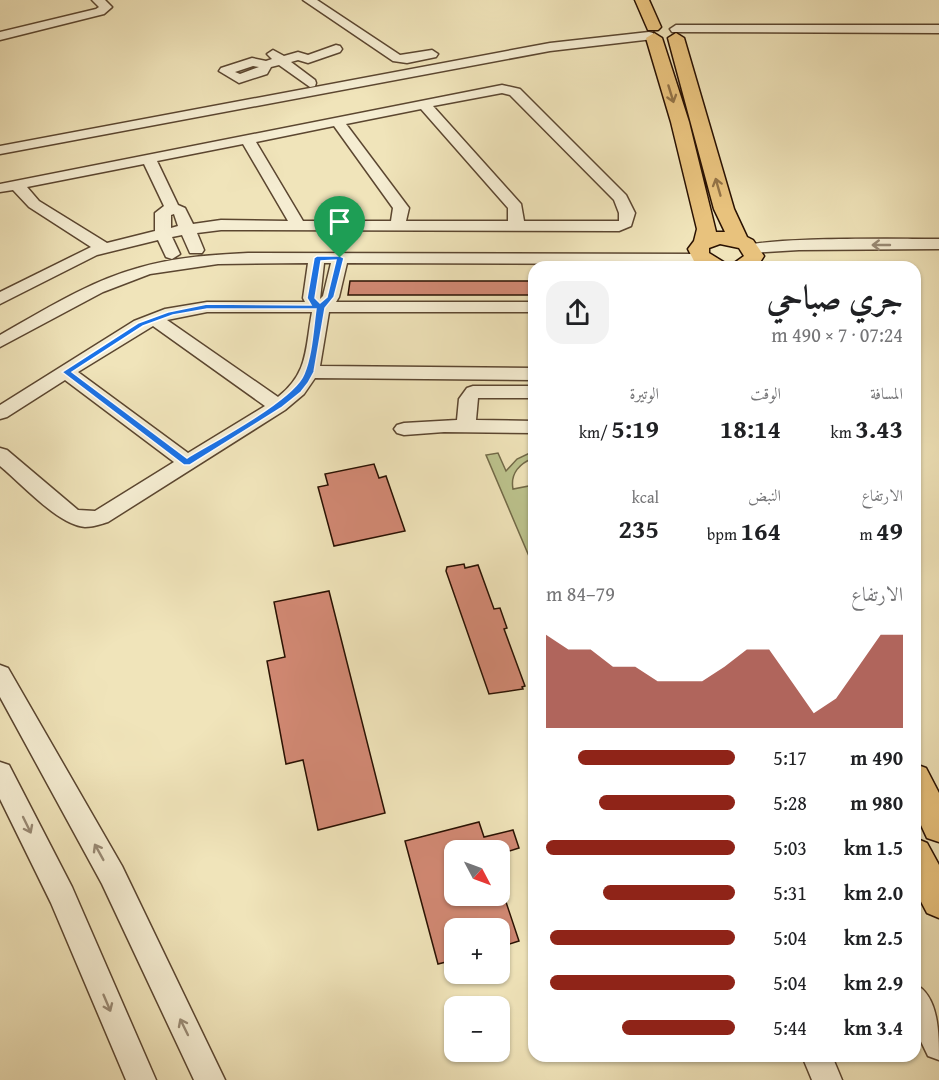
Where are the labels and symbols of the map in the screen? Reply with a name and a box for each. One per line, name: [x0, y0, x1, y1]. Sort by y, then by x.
one-way arrow: [666, 84, 677, 103]
one-way arrow: [711, 178, 723, 197]
pin: [314, 196, 365, 258]
one-way arrow: [871, 239, 891, 251]
one-way arrow: [22, 816, 34, 834]
north arrow: [444, 840, 510, 906]
one-way arrow: [93, 844, 105, 861]
one-way arrow: [102, 993, 114, 1011]
one-way arrow: [178, 1019, 190, 1037]

